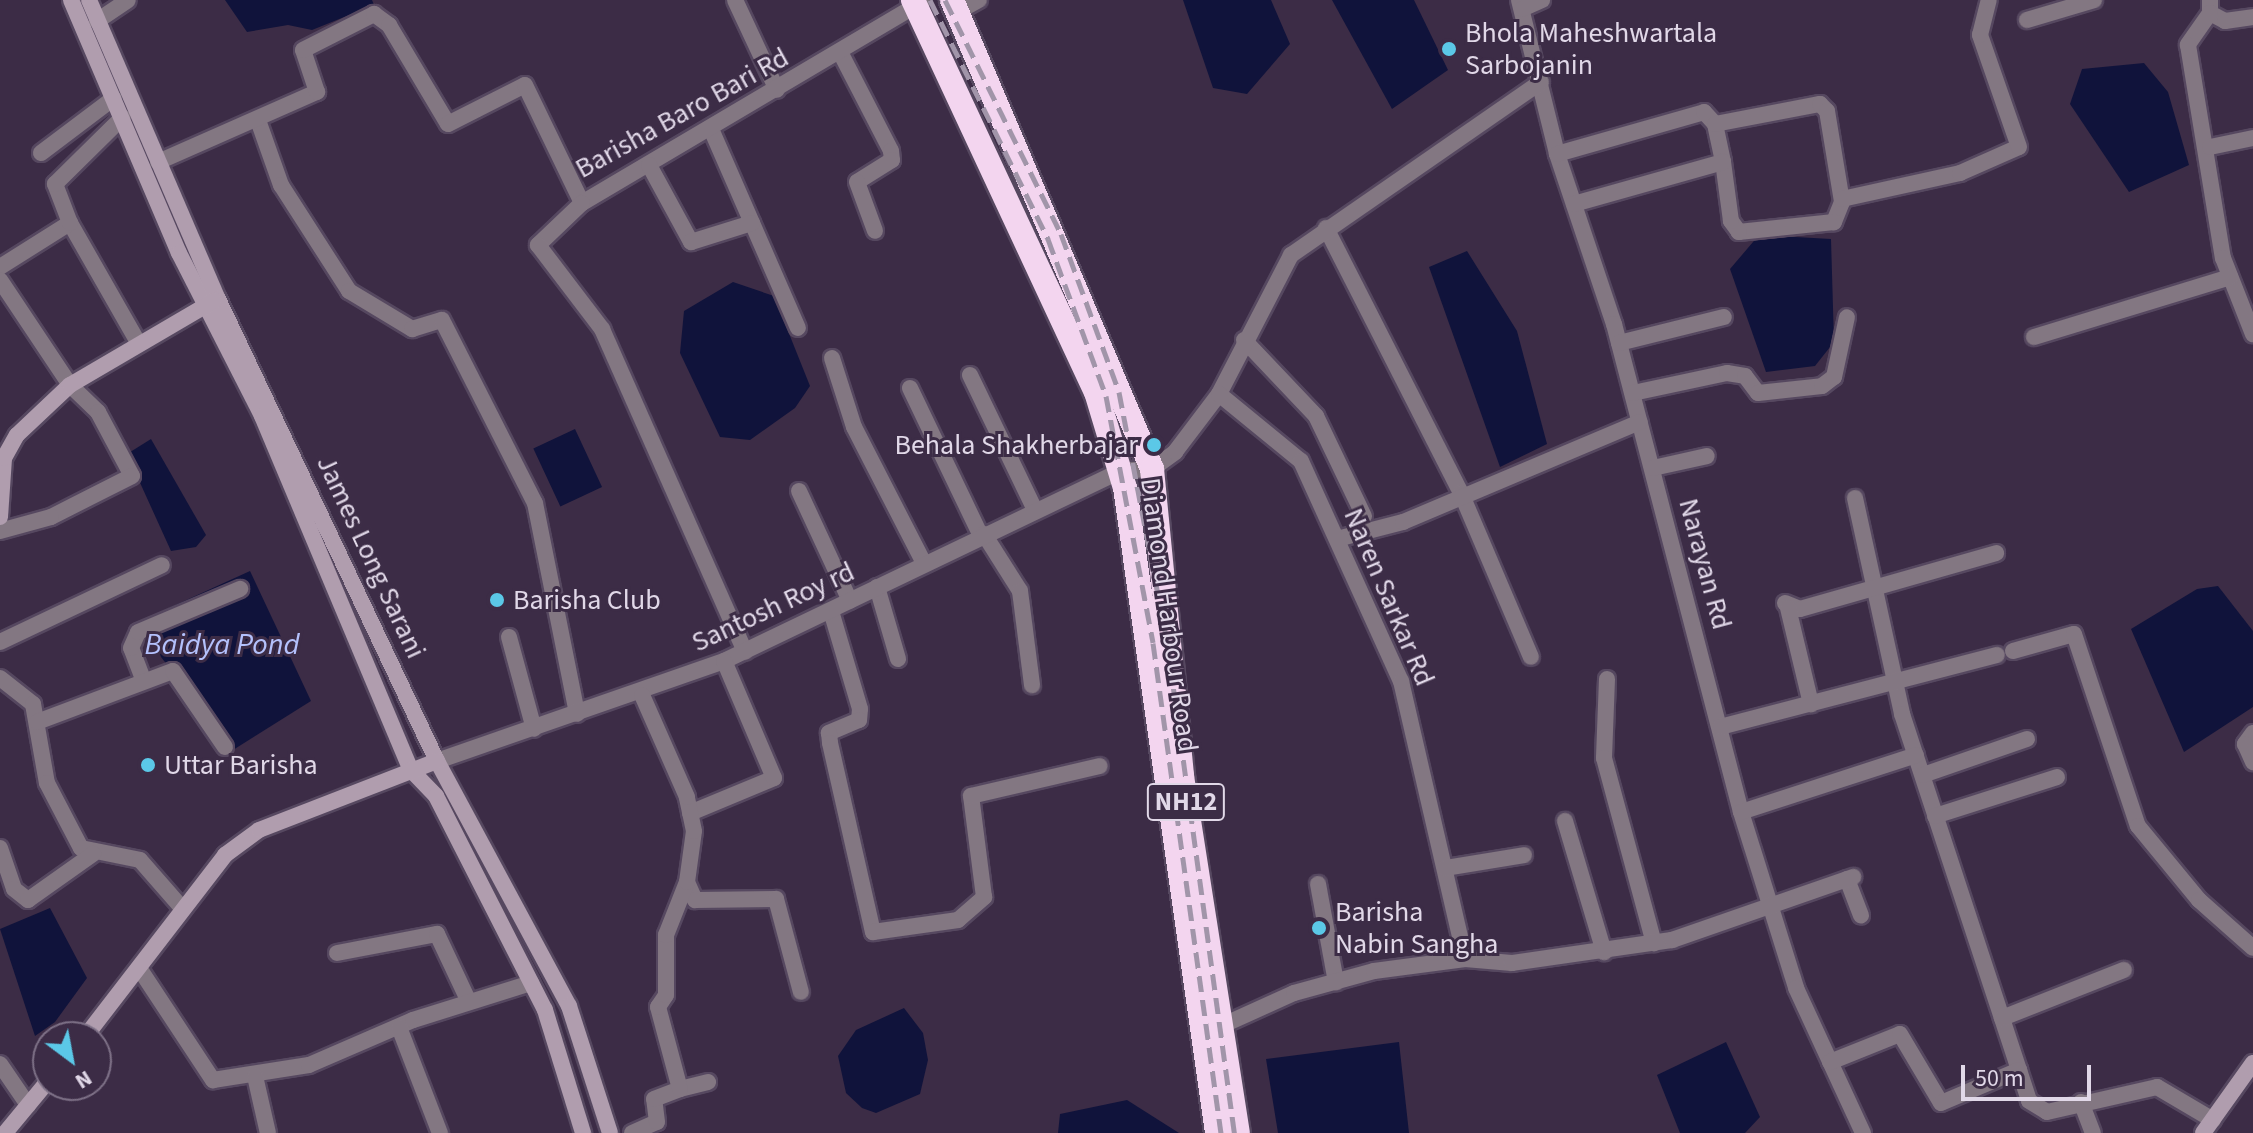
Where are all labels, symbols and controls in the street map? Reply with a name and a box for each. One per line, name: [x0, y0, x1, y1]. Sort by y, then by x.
place label: Bhola Maheshwartala Sarbojanin: [1465, 16, 1717, 82]
street label: Barisha Baro Bari Rd: [570, 40, 794, 186]
marker: Bhola Maheshwartala Sarbojanin: [1440, 40, 1458, 58]
place label: Behala Shakherbajar: [895, 428, 1138, 462]
marker: Behala Shakherbajar: [1145, 436, 1163, 454]
street label: James Long Sarani: [309, 450, 433, 664]
street label: Diamond Harbour Road: [1133, 476, 1205, 754]
street label: Narayan Rd: [1671, 495, 1739, 633]
street label: Naren Sarkar Rd: [1337, 503, 1441, 691]
street label: Santosh Roy rd: [686, 555, 860, 659]
place label: Barisha Club: [513, 583, 661, 617]
marker: Barisha Club: [488, 591, 506, 609]
water label: Baidya Pond: [145, 627, 299, 663]
place label: Uttar Barisha: [164, 748, 318, 782]
marker: Uttar Barisha: [139, 756, 157, 774]
road number: NH12: [1146, 780, 1226, 824]
place label: Barisha Nabin Sangha: [1335, 895, 1498, 961]
marker: Barisha Nabin Sangha: [1310, 919, 1328, 937]
north arrow: [32, 1021, 112, 1101]
scale bar: [1965, 1049, 2095, 1099]
text: 50 m: [1975, 1061, 2024, 1096]
text: N: [69, 1062, 98, 1097]

